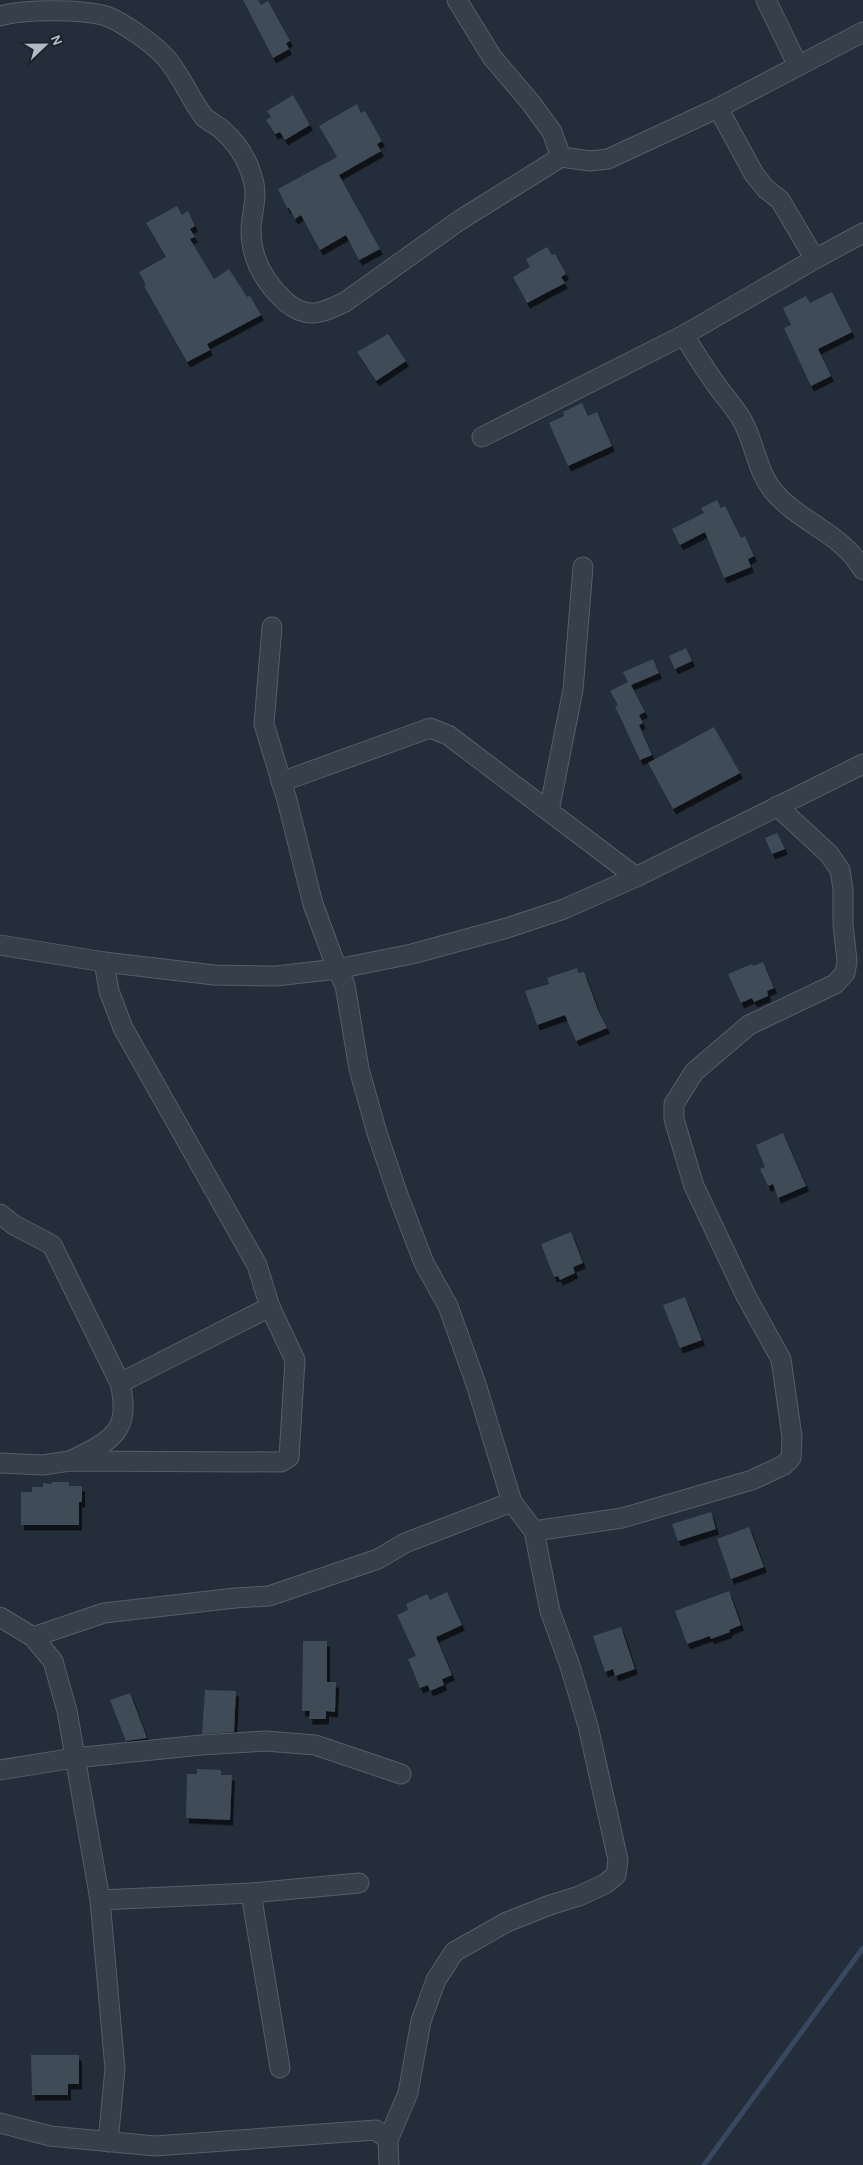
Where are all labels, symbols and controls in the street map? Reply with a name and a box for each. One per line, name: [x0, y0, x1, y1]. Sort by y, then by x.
north arrow: [20, 20, 70, 70]
text: N: [47, 32, 66, 48]

